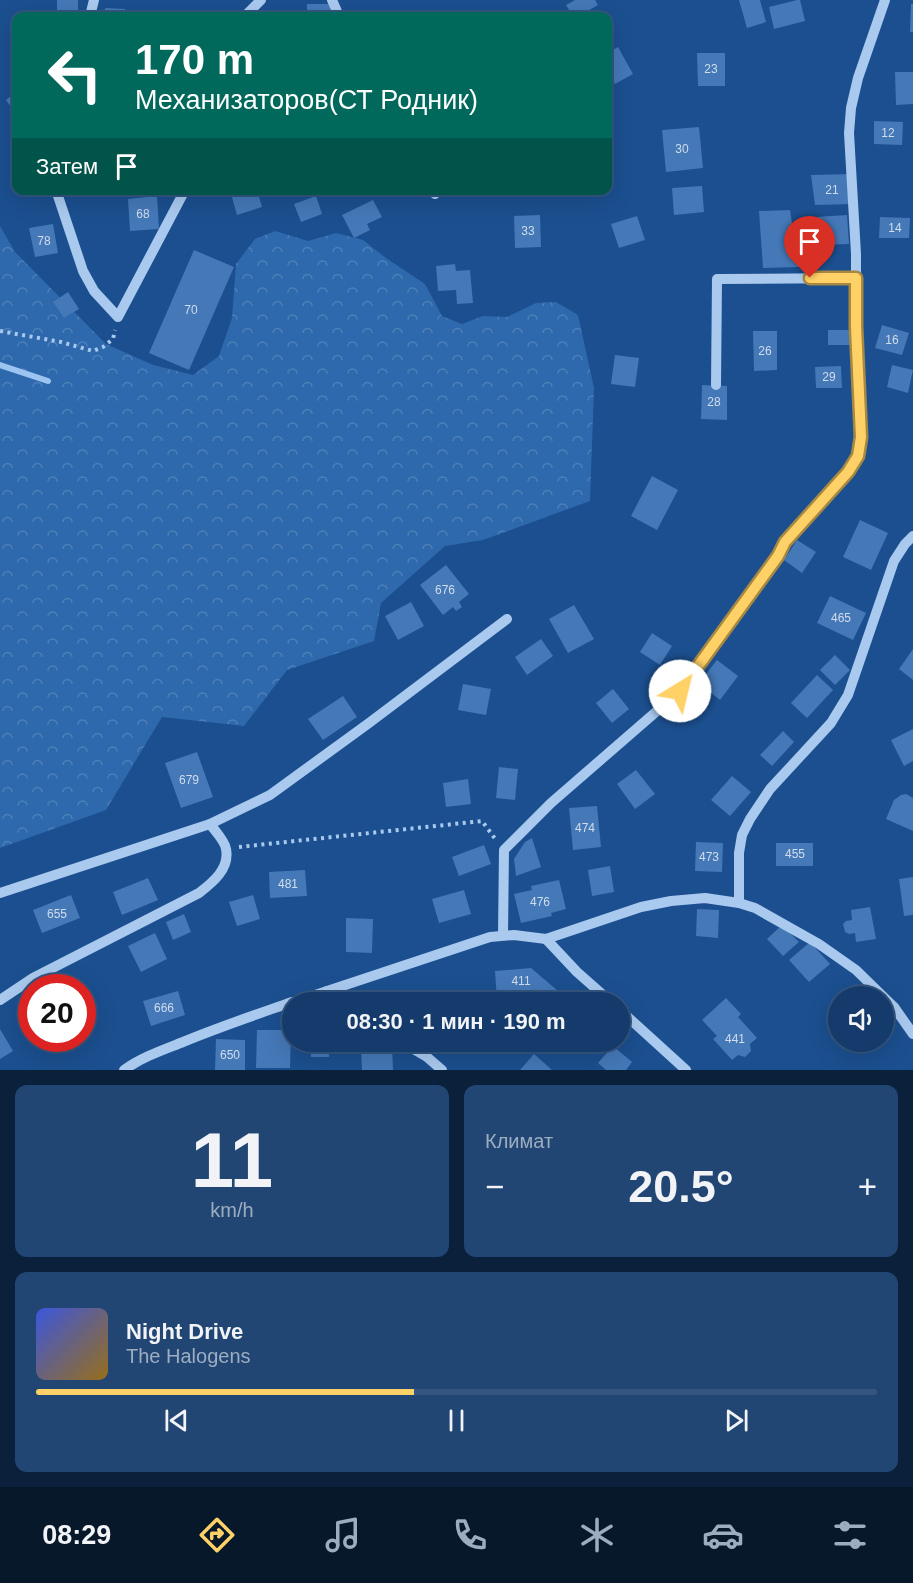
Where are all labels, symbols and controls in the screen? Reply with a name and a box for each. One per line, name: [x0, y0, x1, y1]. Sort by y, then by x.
icon: left: [36, 36, 114, 114]
text: 170 m: [135, 36, 254, 83]
house number: 23: [704, 62, 718, 76]
text: Механизаторов(СТ Родник): [135, 85, 478, 115]
house number: 12: [881, 126, 895, 140]
house number: 30: [675, 142, 689, 156]
icon: arrive: [110, 150, 143, 183]
text: Затем: [36, 154, 98, 179]
house number: 21: [825, 183, 839, 197]
house number: 68: [136, 207, 150, 221]
pin: [784, 216, 835, 278]
house number: 14: [888, 221, 902, 235]
house number: 33: [521, 224, 535, 238]
icon: arrive: [793, 225, 826, 258]
house number: 78: [37, 234, 51, 248]
house number: 70: [184, 303, 198, 317]
house number: 16: [885, 333, 899, 347]
house number: 26: [758, 344, 772, 358]
house number: 29: [822, 370, 836, 384]
house number: 28: [707, 395, 721, 409]
house number: 676: [435, 583, 455, 597]
house number: 465: [831, 611, 851, 625]
position arrow: [648, 659, 712, 723]
house number: 679: [179, 773, 199, 787]
house number: 474: [575, 821, 595, 835]
house number: 455: [785, 847, 805, 861]
house number: 473: [699, 850, 719, 864]
house number: 481: [278, 877, 298, 891]
house number: 476: [530, 895, 550, 909]
house number: 655: [47, 907, 67, 921]
speed limit sign: 20: [18, 974, 96, 1052]
house number: 411: [511, 974, 531, 988]
map controls: [828, 986, 894, 1052]
button: sound: [828, 986, 894, 1052]
house number: 666: [154, 1001, 174, 1015]
text: 08:30 · 1 мин · 190 m: [346, 1009, 566, 1034]
house number: 441: [725, 1032, 745, 1046]
house number: 650: [220, 1048, 240, 1062]
text: 11: [191, 1116, 273, 1204]
text: Климат: [485, 1130, 553, 1152]
text: 20.5°: [628, 1161, 734, 1212]
text: −: [485, 1168, 504, 1205]
text: +: [858, 1168, 877, 1205]
text: km/h: [210, 1199, 254, 1221]
text: Night Drive: [126, 1319, 243, 1344]
text: The Halogens: [126, 1345, 251, 1367]
icon: previous: [160, 1404, 193, 1437]
icon: pause: [440, 1404, 473, 1437]
icon: next: [720, 1404, 753, 1437]
icon: directions: [196, 1514, 238, 1556]
icon: music: [322, 1514, 364, 1556]
icon: phone: [449, 1514, 491, 1556]
icon: climate: [576, 1514, 618, 1556]
icon: car: [702, 1514, 744, 1556]
icon: filters: [829, 1514, 871, 1556]
text: 08:29: [42, 1520, 111, 1550]

